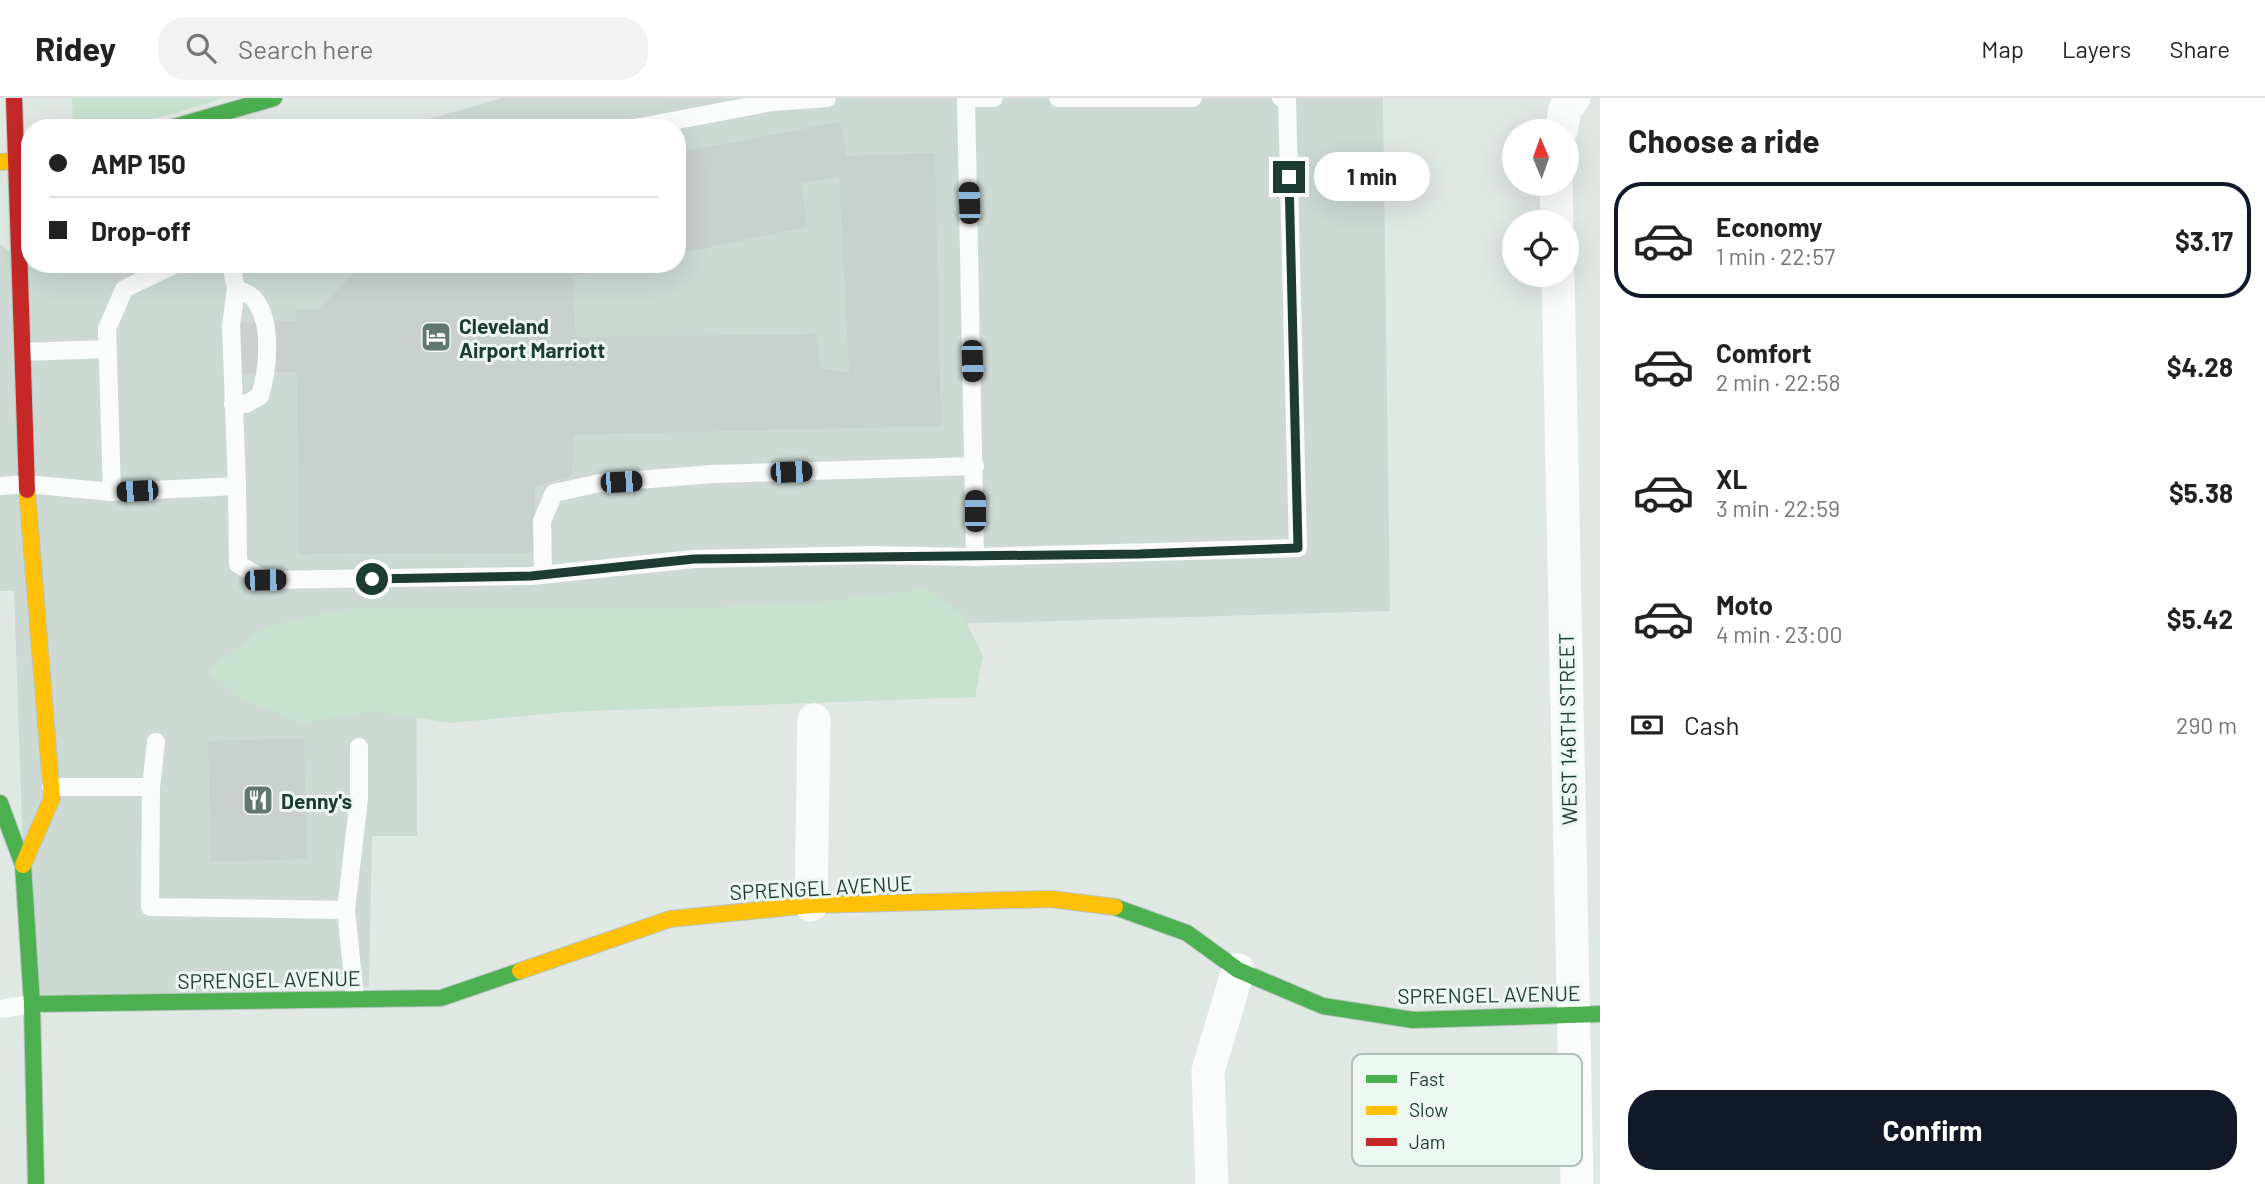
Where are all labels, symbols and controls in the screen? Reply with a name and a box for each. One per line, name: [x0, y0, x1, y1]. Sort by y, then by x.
search box: [158, 17, 648, 80]
text: Ridey: [35, 28, 116, 68]
icon: search: [182, 29, 220, 67]
text: Search here: [238, 33, 373, 64]
text: Map: [1981, 34, 2024, 63]
text: Layers: [2062, 34, 2131, 63]
text: Share: [2169, 34, 2230, 63]
north arrow: [1502, 119, 1578, 196]
map controls: [1502, 119, 1579, 287]
text: Choose a ride: [1628, 121, 1820, 159]
text: AMP 150: [91, 148, 186, 179]
callout: 1 min: [1314, 153, 1429, 202]
route end: [1273, 161, 1305, 193]
text: 1 min: [1347, 162, 1397, 190]
car: [958, 182, 981, 224]
icon: car: [1632, 209, 1695, 272]
button: locate: [1502, 210, 1579, 287]
text: Economy: [1716, 211, 1822, 242]
text: Drop-off: [91, 215, 191, 246]
text: $3.17: [2175, 225, 2233, 256]
text: 1 min · 22:57: [1716, 242, 1835, 270]
place label: Cleveland Airport Marriott: [459, 313, 605, 362]
hotel icon: Cleveland Airport Marriott: [419, 320, 453, 354]
icon: car: [1632, 335, 1695, 398]
text: Comfort: [1716, 337, 1812, 368]
car: [961, 340, 984, 382]
text: $4.28: [2167, 351, 2233, 382]
text: 2 min · 22:58: [1716, 368, 1841, 396]
car: [770, 461, 813, 483]
icon: car: [1632, 461, 1695, 524]
text: XL: [1716, 463, 1747, 494]
car: [600, 470, 643, 494]
text: $5.38: [2169, 477, 2233, 508]
car: [116, 479, 159, 503]
car: [965, 490, 986, 532]
text: 3 min · 22:59: [1716, 494, 1840, 522]
route start: [356, 563, 388, 595]
car: [244, 569, 287, 591]
icon: car: [1632, 587, 1695, 650]
text: Moto: [1716, 589, 1773, 620]
text: $5.42: [2167, 603, 2233, 634]
text: 4 min · 23:00: [1716, 620, 1842, 648]
street label: WEST 146TH STREET: [1553, 633, 1581, 825]
icon: cash: [1628, 706, 1666, 744]
text: Cash: [1684, 709, 1739, 740]
text: 290 m: [2176, 711, 2237, 739]
restaurant icon: Denny's: [241, 783, 275, 817]
place label: Denny's: [281, 788, 352, 813]
street label: SPRENGEL AVENUE: [729, 870, 913, 904]
street label: SPRENGEL AVENUE: [177, 965, 361, 993]
street label: SPRENGEL AVENUE: [1397, 980, 1581, 1008]
legend: [1352, 1054, 1582, 1166]
text: Fast: [1409, 1067, 1445, 1090]
button: Confirm: [1628, 1090, 2237, 1170]
text: Slow: [1409, 1098, 1448, 1121]
text: Jam: [1409, 1130, 1445, 1153]

